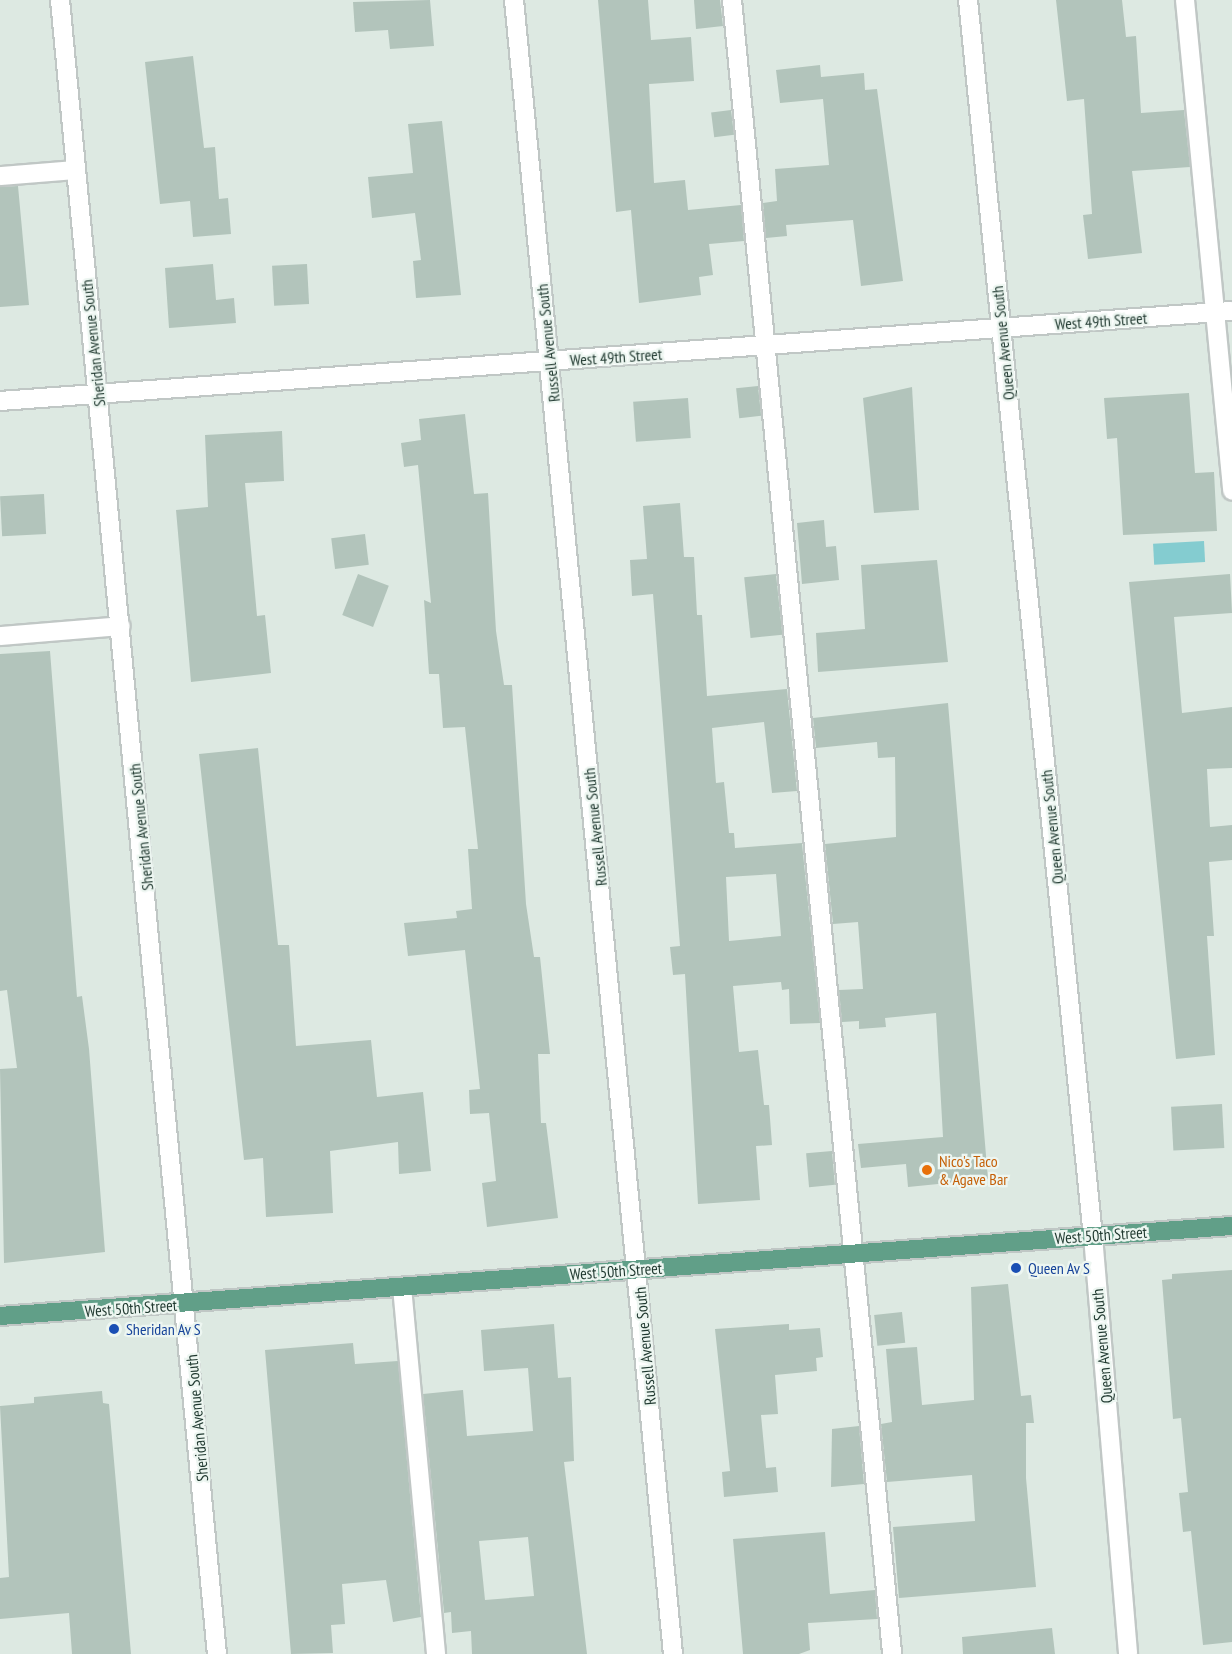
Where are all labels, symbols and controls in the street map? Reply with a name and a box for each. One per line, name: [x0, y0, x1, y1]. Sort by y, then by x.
street label: Sheridan Avenue South: [77, 278, 109, 408]
street label: Russell Avenue South: [532, 283, 564, 403]
street label: Queen Avenue South: [987, 285, 1019, 401]
street label: West 49th Street: [1054, 308, 1148, 334]
street label: West 49th Street: [569, 344, 663, 370]
street label: Sheridan Avenue South: [125, 762, 157, 892]
street label: Russell Avenue South: [579, 767, 611, 887]
street label: Queen Avenue South: [1036, 769, 1068, 885]
place label: Nico's Taco & Agave Bar: [939, 1151, 1008, 1189]
marker: Nico's Taco & Agave Bar: [920, 1163, 934, 1177]
street label: West 50th Street: [1054, 1222, 1148, 1248]
street label: West 50th Street: [569, 1258, 663, 1284]
place label: Queen Av S: [1028, 1258, 1091, 1278]
marker: Queen Av S: [1009, 1261, 1023, 1275]
street label: Russell Avenue South: [630, 1286, 660, 1406]
street label: Queen Avenue South: [1087, 1288, 1117, 1404]
street label: West 50th Street: [84, 1295, 178, 1321]
place label: Sheridan Av S: [126, 1319, 202, 1339]
marker: Sheridan Av S: [107, 1322, 121, 1336]
street label: Sheridan Avenue South: [182, 1353, 212, 1483]

